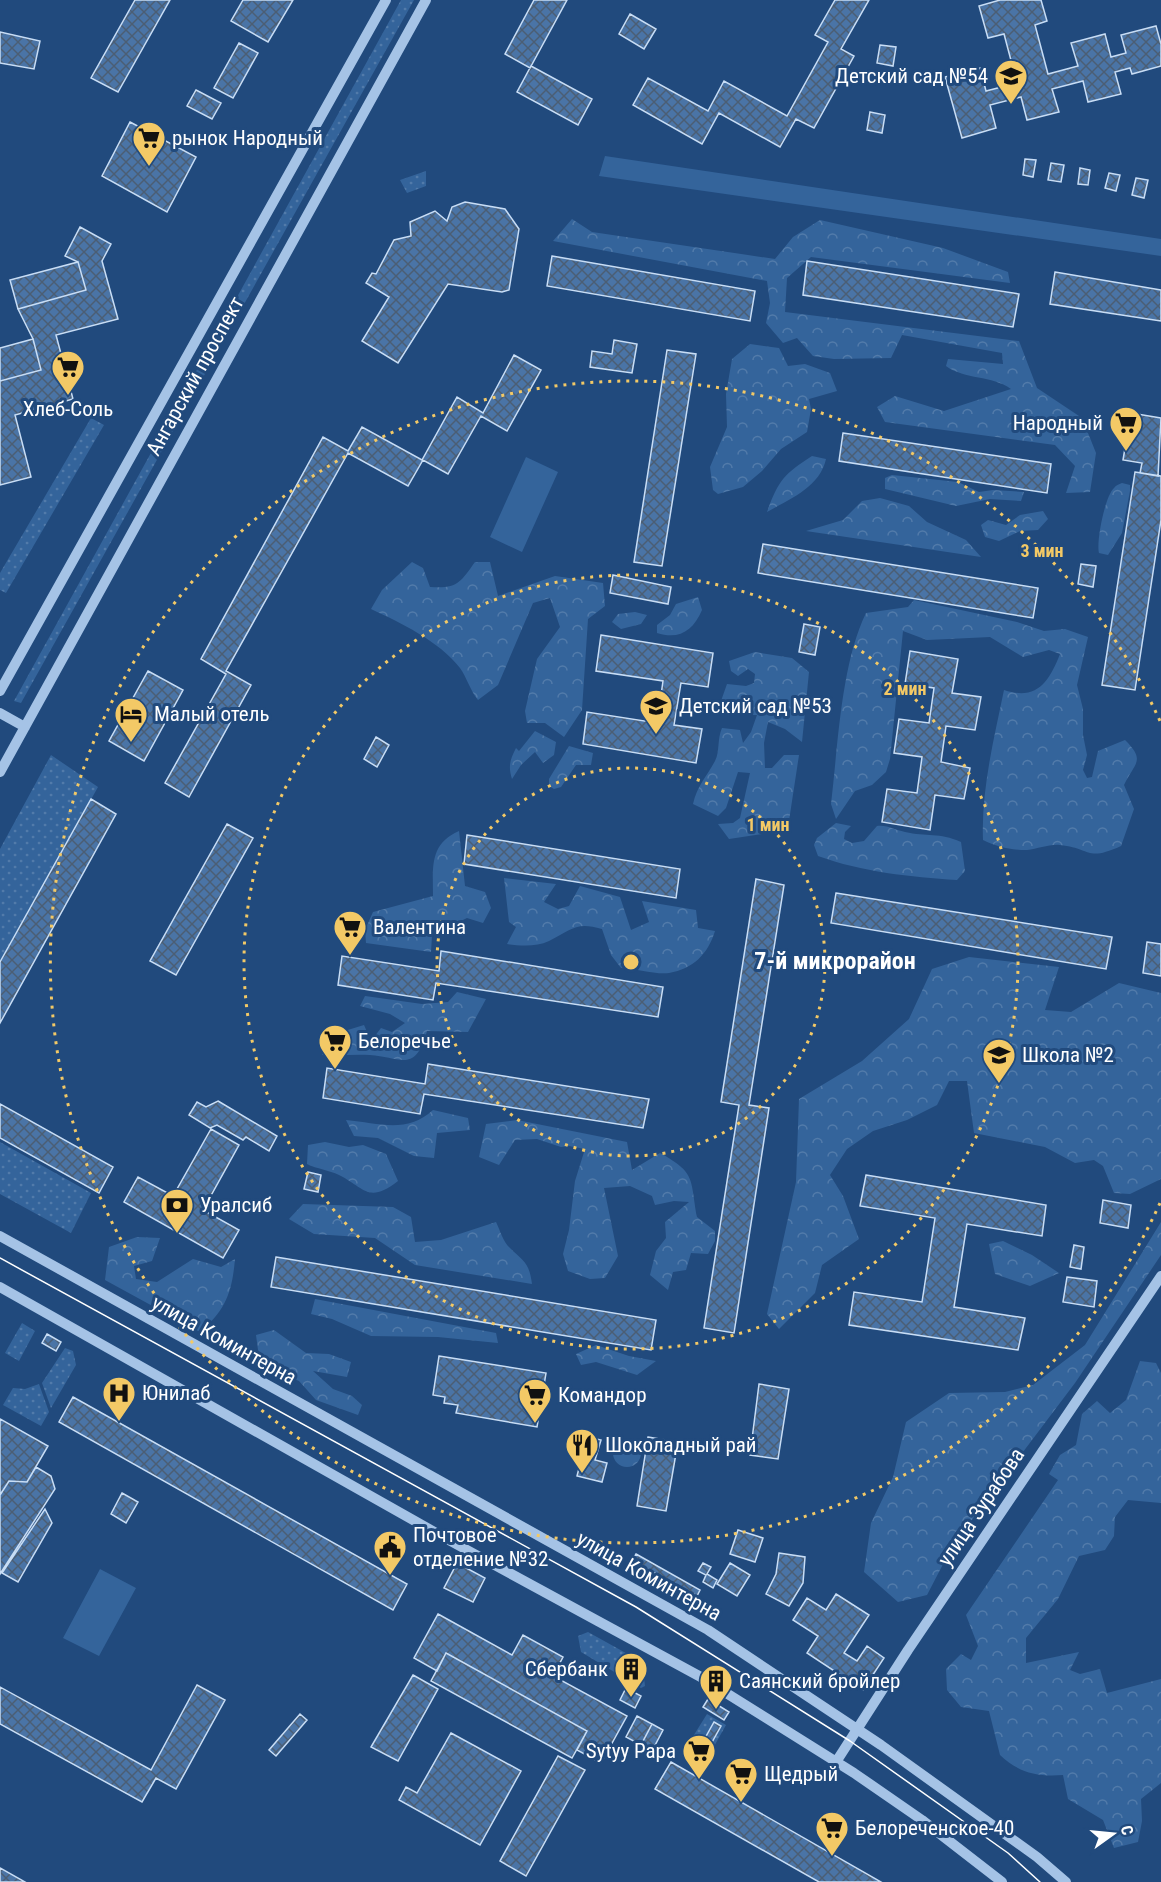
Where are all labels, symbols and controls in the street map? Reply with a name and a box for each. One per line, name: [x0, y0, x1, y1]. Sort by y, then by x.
school or university icon: Детский сад №54: [993, 58, 1029, 105]
place label: Детский сад №54: [835, 64, 988, 88]
supermarket icon: рынок Народный: [131, 120, 167, 167]
place label: рынок Народный: [172, 126, 323, 150]
street label: Ангарский проспект: [141, 292, 249, 460]
supermarket icon: Хлеб-Соль: [50, 349, 86, 396]
place label: Хлеб-Соль: [23, 397, 113, 421]
supermarket icon: Народный: [1108, 405, 1144, 452]
place label: Народный: [1013, 411, 1103, 435]
text: 3 мин: [1020, 540, 1064, 561]
text: 2 мин: [883, 678, 927, 699]
school or university icon: Детский сад №53: [638, 688, 674, 735]
place label: Детский сад №53: [679, 694, 832, 718]
hotel icon: Малый отель: [113, 696, 149, 743]
place label: Малый отель: [154, 702, 269, 726]
text: 1 мин: [746, 814, 790, 835]
supermarket icon: Валентина: [332, 909, 368, 956]
place label: Валентина: [373, 915, 466, 939]
district label: 7-й микрорайон: [754, 947, 916, 975]
centre of rings: [621, 952, 641, 972]
supermarket icon: Белоречье: [317, 1023, 353, 1070]
place label: Белоречье: [358, 1029, 451, 1053]
school or university icon: Школа №2: [981, 1037, 1017, 1084]
place label: Школа №2: [1022, 1043, 1114, 1067]
bank icon: Уралсиб: [159, 1187, 195, 1234]
place label: Уралсиб: [200, 1193, 272, 1217]
street label: улица Коминтерна: [147, 1290, 301, 1390]
hospital icon: Юнилаб: [101, 1375, 137, 1422]
supermarket icon: Командор: [517, 1377, 553, 1424]
place label: Юнилаб: [142, 1381, 210, 1405]
place label: Командор: [558, 1383, 647, 1407]
restaurant icon: Шоколадный рай: [564, 1427, 600, 1474]
place label: Шоколадный рай: [605, 1433, 757, 1457]
street label: улица Зурабова: [933, 1443, 1029, 1571]
place label: Почтовое отделение №32: [413, 1523, 548, 1571]
street label: улица Коминтерна: [572, 1526, 726, 1626]
public building icon: Почтовое отделение №32: [372, 1529, 408, 1576]
building icon: Сбербанк: [613, 1651, 649, 1698]
place label: Сбербанк: [525, 1657, 608, 1681]
building icon: Саянский бройлер: [698, 1663, 734, 1710]
place label: Саянский бройлер: [739, 1669, 900, 1693]
supermarket icon: Sytyy Papa: [681, 1733, 717, 1780]
place label: Sytyy Papa: [586, 1739, 676, 1763]
supermarket icon: Щедрый: [723, 1756, 759, 1803]
place label: Щедрый: [764, 1762, 838, 1786]
north arrow: [1083, 1804, 1143, 1864]
supermarket icon: Белореченское-40: [814, 1810, 850, 1857]
place label: Белореченское-40: [855, 1816, 1014, 1840]
text: С: [1117, 1823, 1137, 1837]

